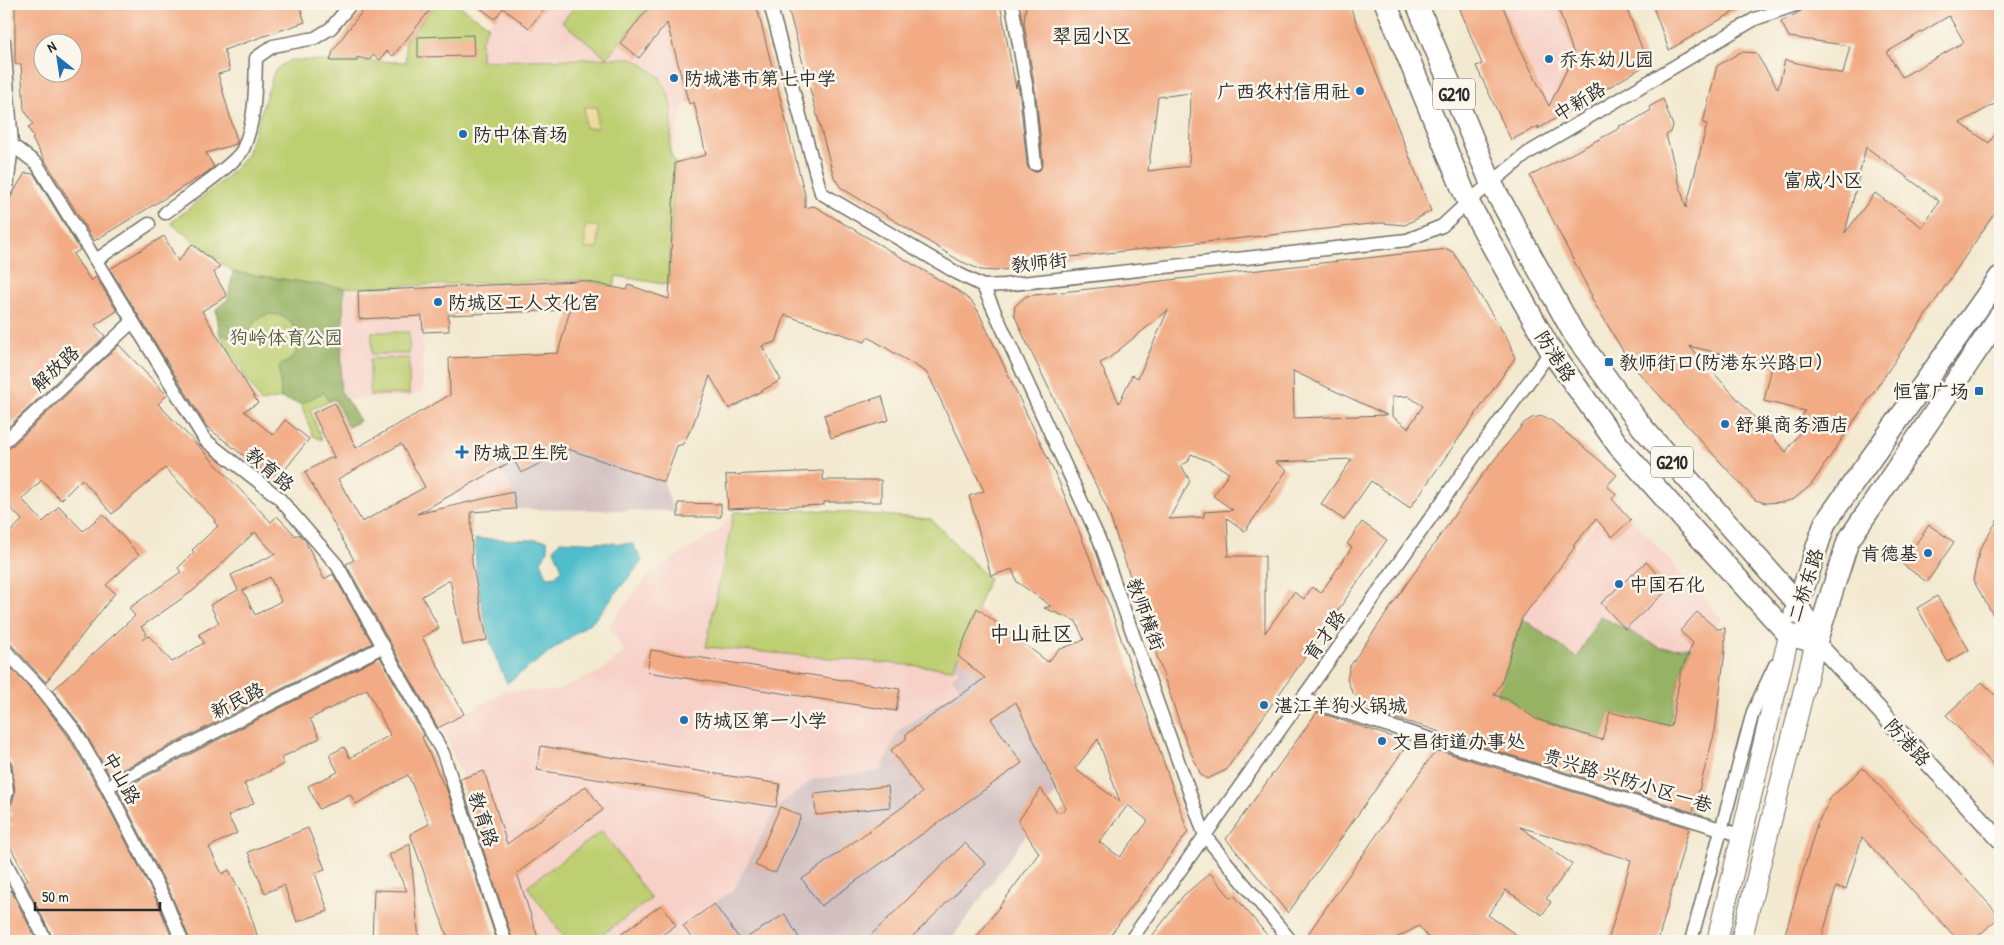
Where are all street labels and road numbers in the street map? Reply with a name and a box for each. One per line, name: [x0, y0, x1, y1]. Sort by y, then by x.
street label: 中新路: [1548, 75, 1610, 127]
road number: G210: [1433, 78, 1475, 110]
street label: 教师街: [1009, 246, 1069, 278]
street label: 防港路: [1530, 325, 1582, 387]
street label: 解放路: [25, 339, 85, 397]
street label: 教育路: [240, 441, 300, 497]
road number: G210: [1651, 447, 1693, 478]
street label: 二桥东路: [1781, 545, 1829, 625]
street label: 教师横街: [1121, 574, 1171, 654]
street label: 育才路: [1297, 604, 1351, 666]
street label: 新民路: [206, 675, 268, 725]
street label: 防港路: [1879, 712, 1937, 772]
street label: 贵兴路 兴防小区一巷: [1540, 742, 1716, 818]
street label: 中山路: [97, 747, 147, 809]
street label: 教育路: [463, 788, 505, 850]

